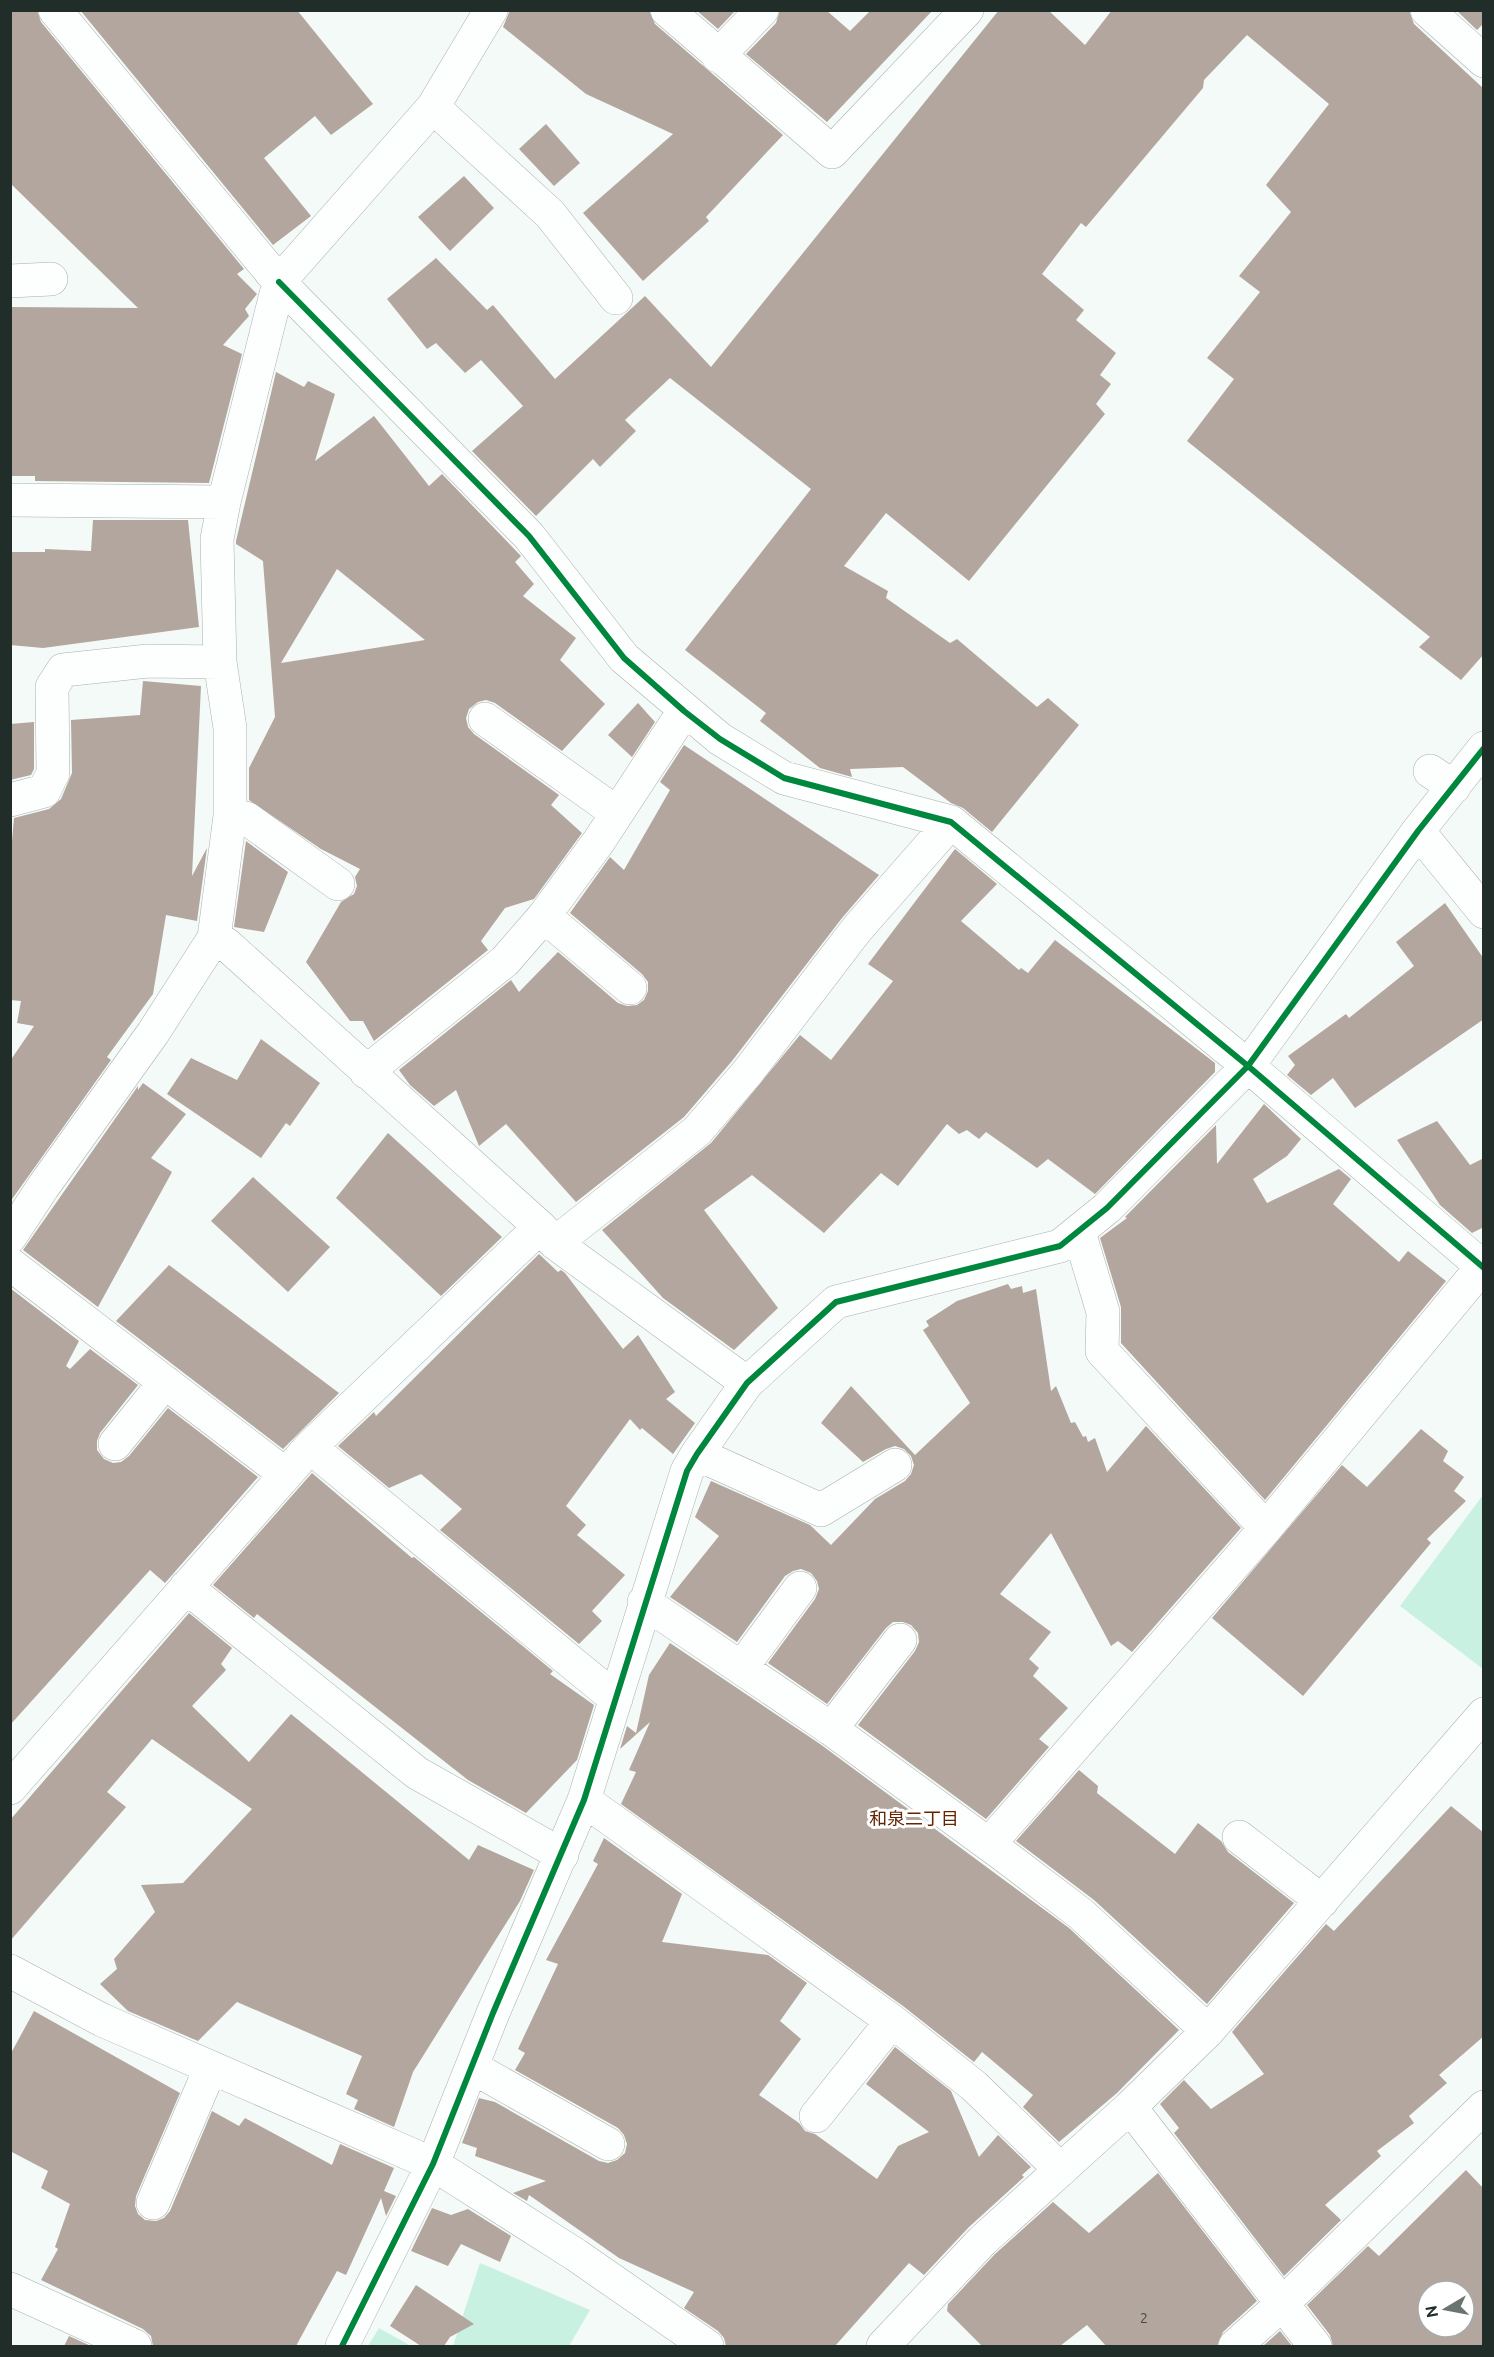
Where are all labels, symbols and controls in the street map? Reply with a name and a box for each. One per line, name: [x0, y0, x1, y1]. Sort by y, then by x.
district label: 和泉二丁目: [869, 1808, 959, 1828]
north arrow: [1416, 2279, 1476, 2339]
text: N: [1421, 2304, 1441, 2319]
house number: 2: [1140, 2310, 1148, 2326]

